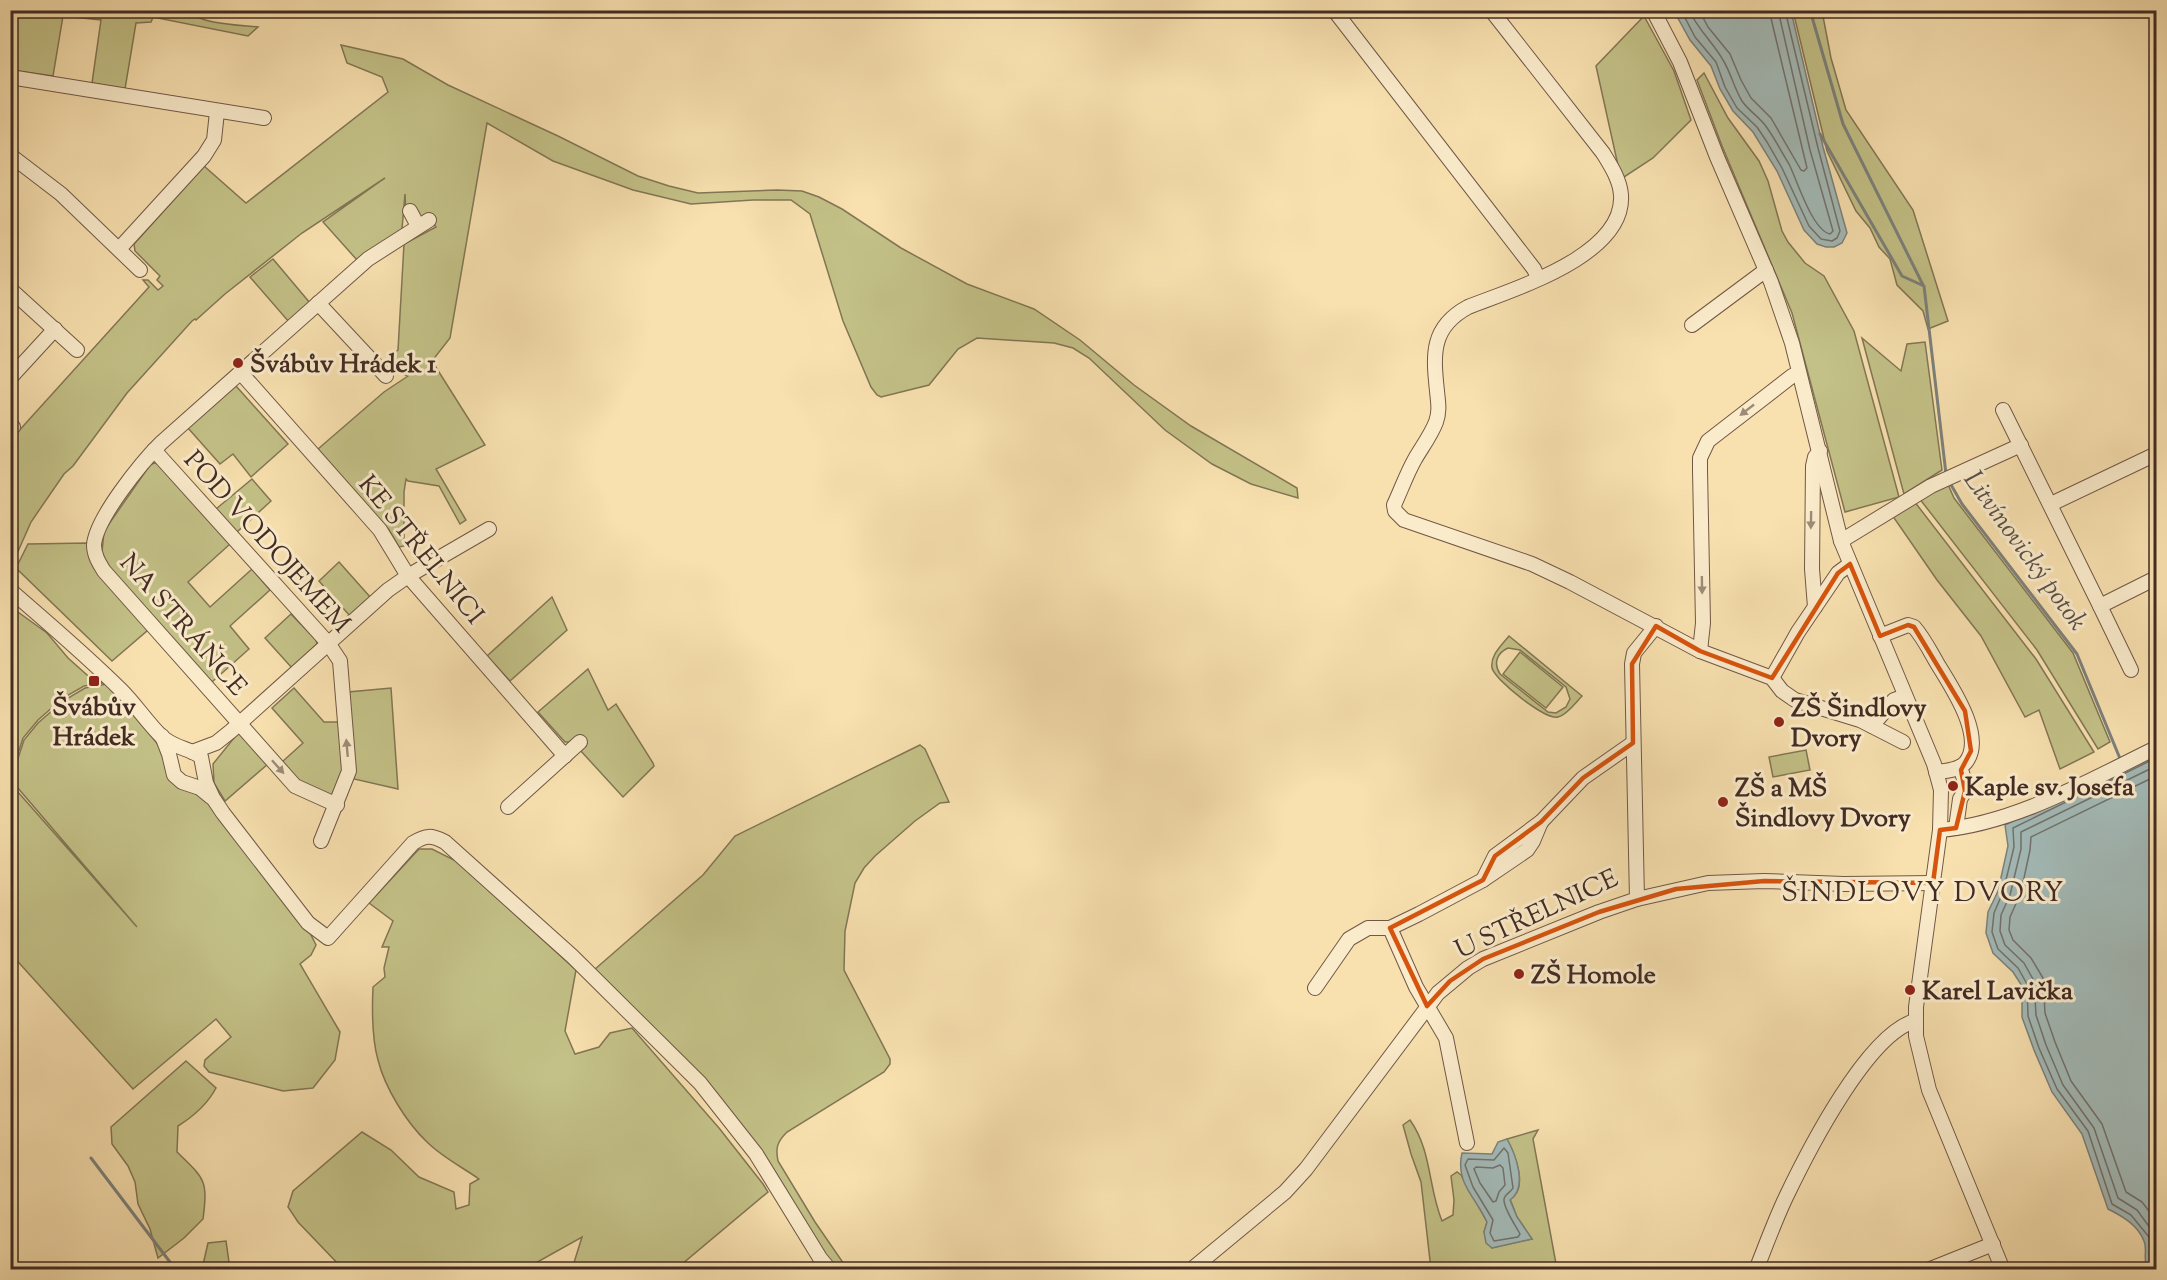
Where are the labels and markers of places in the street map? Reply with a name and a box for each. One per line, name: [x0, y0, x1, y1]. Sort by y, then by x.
place label: Švábův Hrádek 1: [250, 347, 436, 384]
marker: Švábův Hrádek 1: [231, 356, 245, 370]
marker: Švábův Hrádek: [87, 674, 101, 688]
place label: Švábův Hrádek: [52, 690, 136, 757]
place label: ZŠ Šindlovy Dvory: [1791, 691, 1926, 758]
marker: ZŠ Šindlovy Dvory: [1772, 715, 1786, 729]
place label: Kaple sv. Josefa: [1965, 770, 2134, 807]
place label: ZŠ a MŠ Šindlovy Dvory: [1735, 771, 1911, 838]
marker: Kaple sv. Josefa: [1946, 779, 1960, 793]
marker: ZŠ a MŠ Šindlovy Dvory: [1716, 795, 1730, 809]
place label: ZŠ Homole: [1531, 958, 1656, 995]
marker: ZŠ Homole: [1512, 967, 1526, 981]
place label: Karel Lavička: [1922, 974, 2073, 1011]
marker: Karel Lavička: [1903, 983, 1917, 997]

